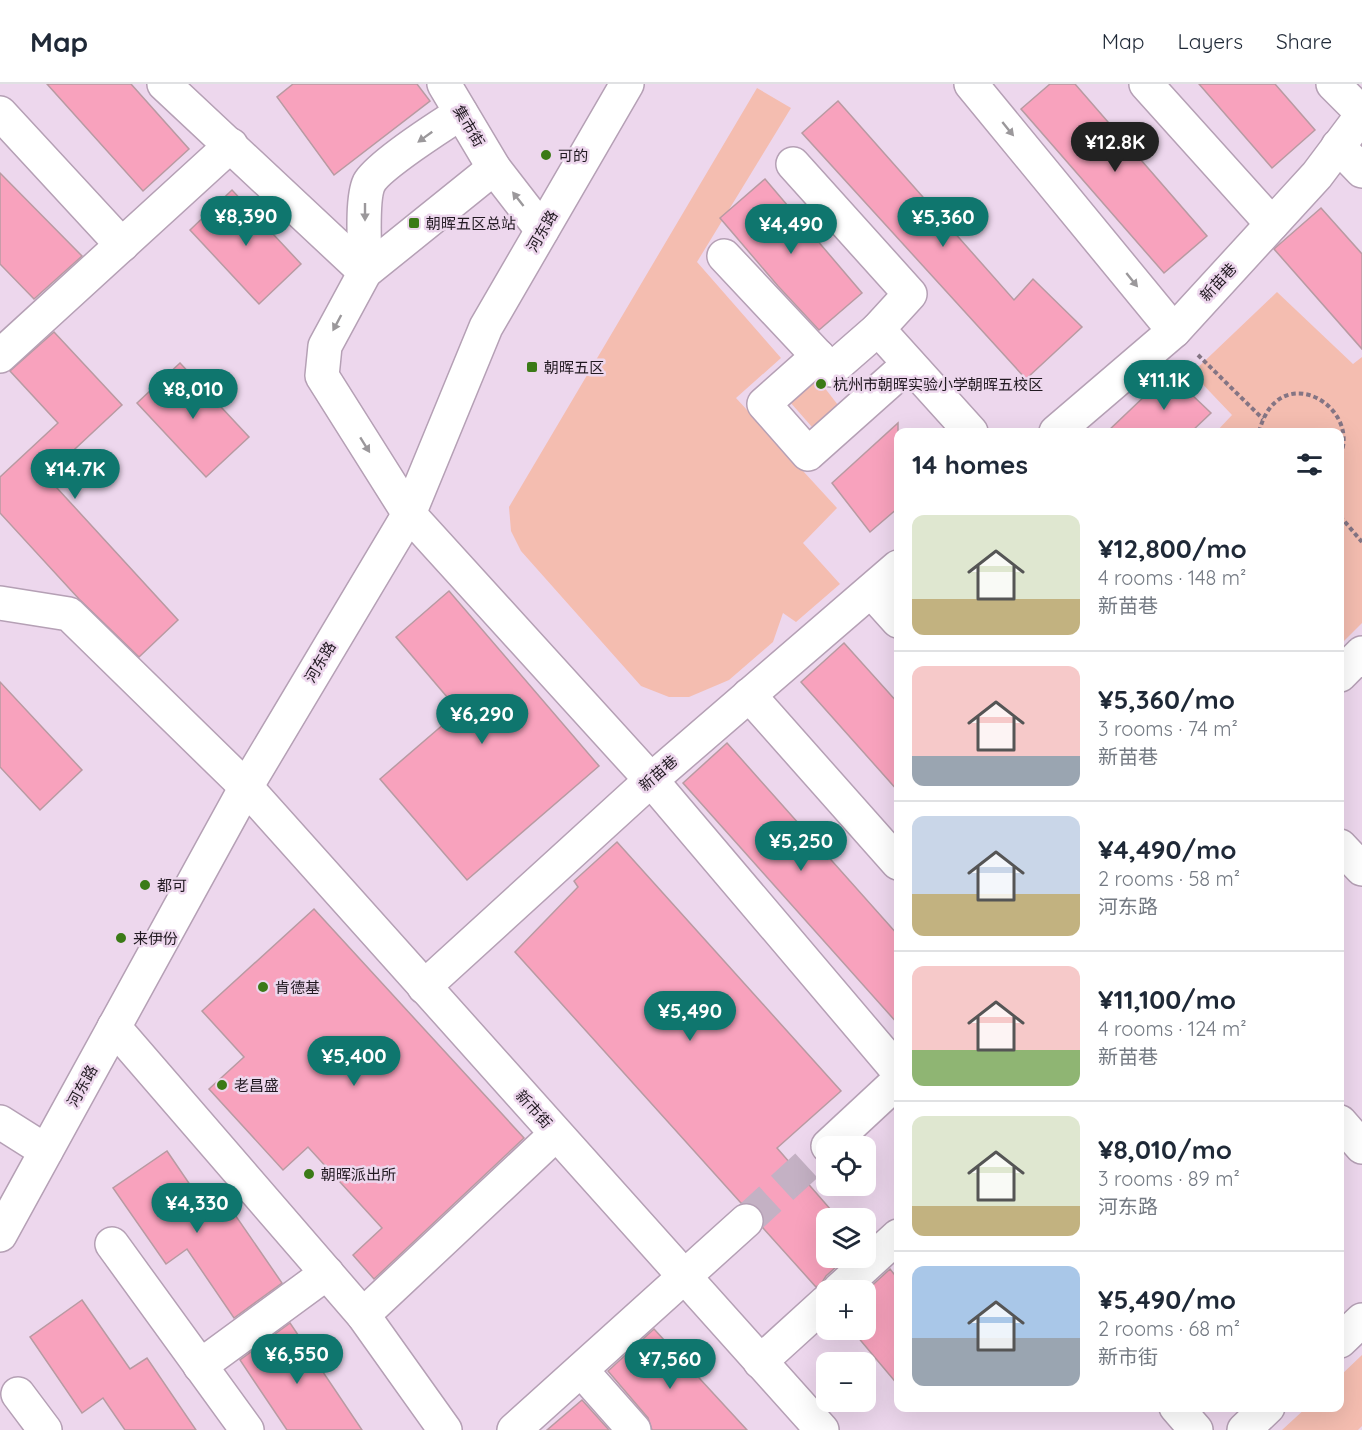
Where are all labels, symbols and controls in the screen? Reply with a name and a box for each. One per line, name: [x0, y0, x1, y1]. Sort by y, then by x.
text: Map: [30, 24, 88, 59]
text: Map: [1102, 28, 1145, 54]
text: Layers: [1178, 28, 1243, 54]
text: Share: [1276, 28, 1332, 54]
street label: 集市街: [449, 102, 489, 150]
one-way arrow: [1002, 121, 1015, 137]
pin: ¥12.8K: [1066, 122, 1164, 173]
text: ¥12.8K: [1085, 129, 1145, 154]
one-way arrow: [417, 131, 433, 143]
place label: 可的: [558, 146, 588, 165]
marker: 可的: [539, 148, 553, 162]
one-way arrow: [513, 192, 525, 207]
pin: ¥8,390: [197, 196, 295, 247]
pin: ¥5,360: [894, 197, 992, 248]
text: ¥8,390: [215, 203, 277, 228]
one-way arrow: [360, 203, 370, 222]
pin: ¥4,490: [742, 204, 840, 255]
text: ¥5,360: [911, 204, 975, 229]
street label: 河东路: [523, 207, 561, 255]
text: ¥4,490: [759, 211, 823, 236]
place label: 朝晖五区总站: [426, 214, 516, 233]
marker: 朝晖五区总站: [407, 216, 421, 230]
street label: 新苗巷: [1196, 259, 1240, 305]
one-way arrow: [1125, 272, 1138, 287]
one-way arrow: [332, 315, 342, 332]
place label: 朝晖五区: [544, 358, 604, 377]
marker: 朝晖五区: [525, 360, 539, 374]
pin: ¥11.1K: [1115, 360, 1213, 411]
text: ¥11.1K: [1138, 367, 1190, 392]
pin: ¥8,010: [144, 369, 242, 420]
place label: 杭州市朝晖实验小学朝晖五校区: [833, 375, 1043, 394]
text: ¥8,010: [163, 376, 223, 401]
marker: 杭州市朝晖实验小学朝晖五校区: [814, 377, 828, 391]
one-way arrow: [360, 437, 371, 453]
text: 14 homes: [912, 448, 1028, 481]
icon: filters: [1293, 448, 1326, 481]
pin: ¥14.7K: [26, 449, 124, 500]
text: ¥14.7K: [45, 456, 105, 481]
text: ¥12,800/mo: [1098, 532, 1247, 565]
icon: home: [960, 539, 1032, 611]
text: 4 rooms · 148 m²: [1098, 565, 1246, 590]
text: 新苗巷: [1098, 593, 1158, 618]
street label: 河东路: [300, 638, 340, 686]
text: ¥5,360/mo: [1098, 683, 1235, 716]
icon: home: [960, 690, 1032, 762]
pin: ¥6,290: [433, 694, 531, 745]
text: ¥6,290: [450, 701, 514, 726]
text: 3 rooms · 74 m²: [1098, 716, 1238, 741]
text: 新苗巷: [1098, 744, 1158, 769]
street label: 新苗巷: [635, 751, 681, 795]
pin: ¥5,250: [752, 821, 850, 872]
text: ¥5,250: [769, 828, 833, 853]
text: ¥4,490/mo: [1098, 833, 1236, 866]
icon: home: [960, 840, 1032, 912]
text: 2 rooms · 58 m²: [1098, 866, 1240, 891]
place label: 都可: [157, 876, 187, 895]
marker: 都可: [138, 878, 152, 892]
text: 河东路: [1098, 894, 1158, 919]
place label: 来伊份: [133, 929, 178, 948]
marker: 来伊份: [114, 931, 128, 945]
place label: 肯德基: [275, 978, 320, 997]
marker: 肯德基: [256, 980, 270, 994]
text: ¥11,100/mo: [1098, 983, 1236, 1016]
icon: home: [960, 990, 1032, 1062]
pin: ¥5,490: [641, 991, 739, 1042]
text: ¥5,490: [658, 998, 722, 1023]
text: 4 rooms · 124 m²: [1098, 1016, 1247, 1041]
pin: ¥5,400: [305, 1036, 403, 1087]
text: ¥5,400: [321, 1043, 387, 1068]
text: 新苗巷: [1098, 1044, 1158, 1069]
street label: 河东路: [63, 1062, 101, 1110]
place label: 老昌盛: [234, 1076, 279, 1095]
marker: 老昌盛: [215, 1078, 229, 1092]
street label: 新市街: [512, 1086, 556, 1132]
text: ¥8,010/mo: [1098, 1133, 1232, 1166]
map controls: [816, 1136, 876, 1412]
button: locate: [816, 1136, 876, 1196]
icon: home: [960, 1140, 1032, 1212]
place label: 朝晖派出所: [321, 1165, 396, 1184]
text: 3 rooms · 89 m²: [1098, 1166, 1240, 1191]
marker: 朝晖派出所: [302, 1167, 316, 1181]
pin: ¥4,330: [148, 1183, 246, 1234]
text: ¥4,330: [166, 1190, 228, 1215]
text: 河东路: [1098, 1194, 1158, 1219]
button: layers: [816, 1208, 876, 1268]
button: +: [816, 1280, 876, 1340]
text: ¥5,490/mo: [1098, 1283, 1236, 1316]
icon: home: [960, 1290, 1032, 1362]
text: 2 rooms · 68 m²: [1098, 1316, 1240, 1341]
pin: ¥6,550: [248, 1334, 346, 1385]
pin: ¥7,560: [621, 1339, 719, 1390]
text: ¥6,550: [265, 1341, 329, 1366]
text: 新市街: [1098, 1344, 1158, 1369]
text: ¥7,560: [639, 1346, 701, 1371]
button: −: [816, 1352, 876, 1412]

